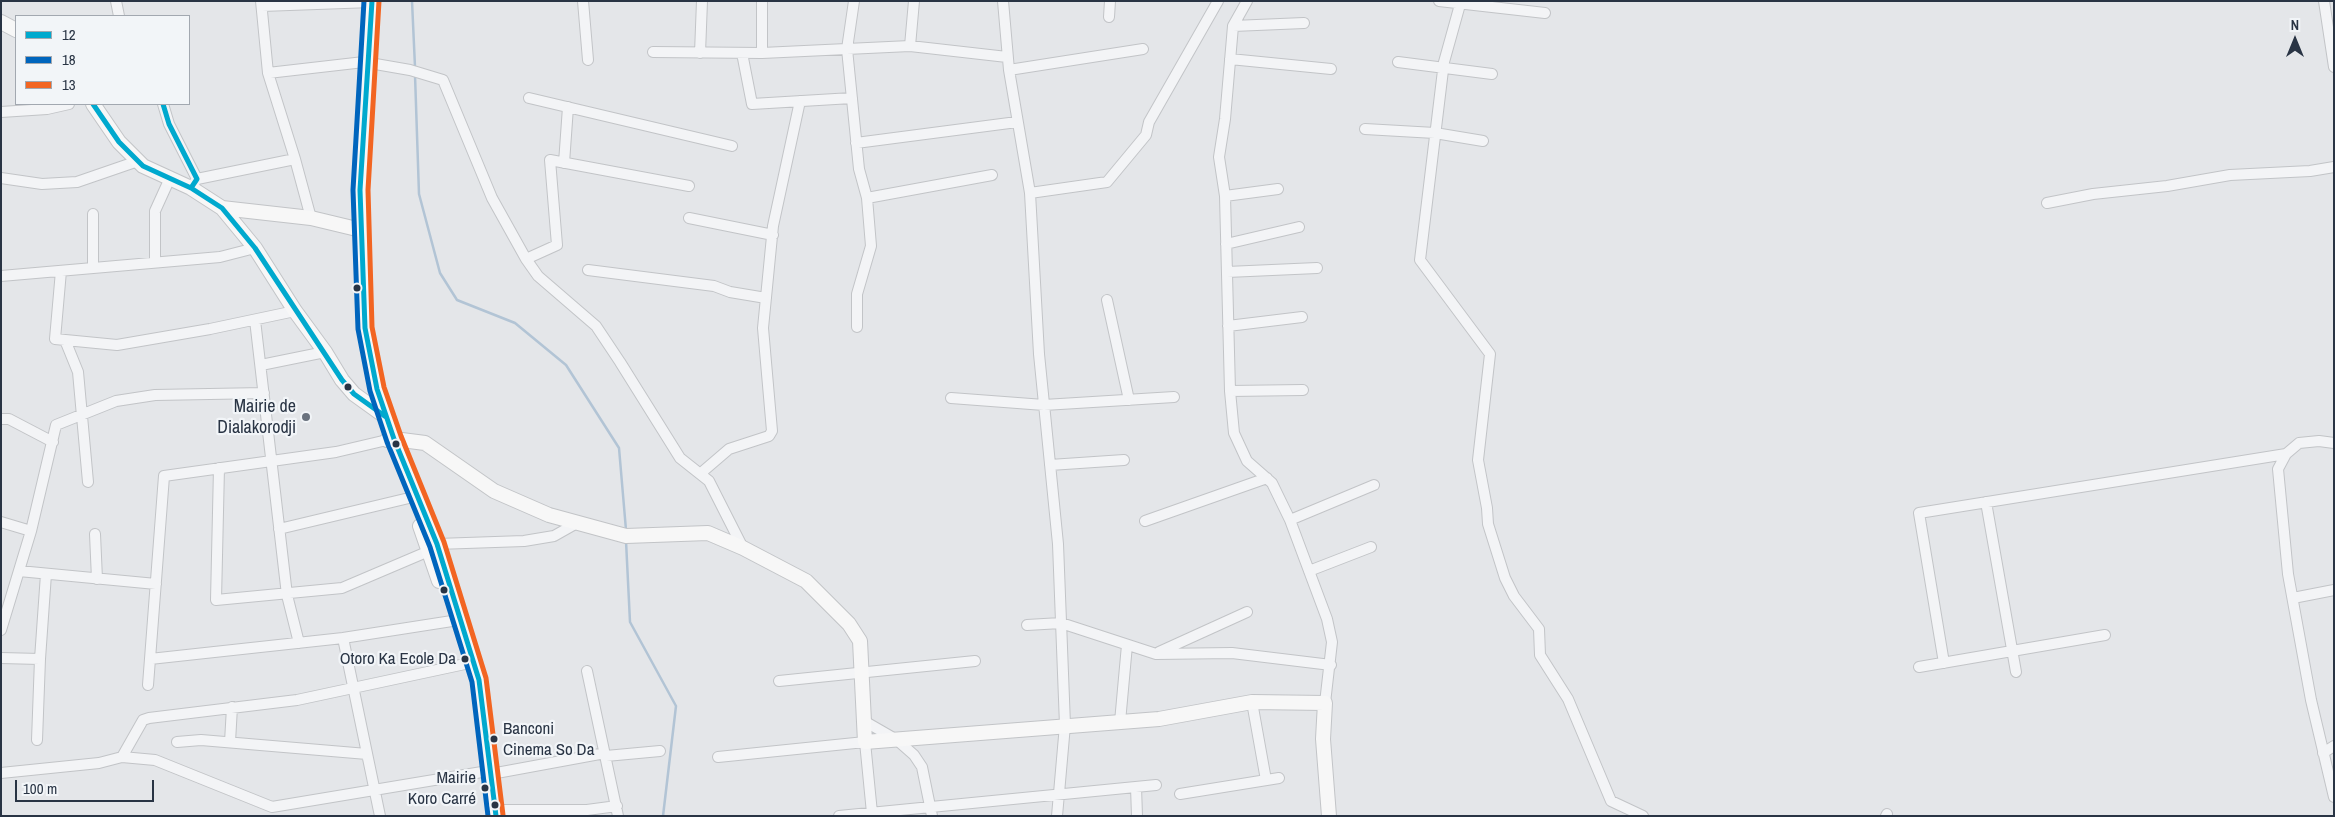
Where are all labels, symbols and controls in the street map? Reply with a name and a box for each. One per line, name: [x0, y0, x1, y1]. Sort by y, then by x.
legend: [15, 15, 190, 105]
north arrow: [2270, 15, 2320, 65]
text: N: [2291, 16, 2299, 34]
text: 12: [62, 24, 76, 45]
text: 18: [62, 49, 76, 70]
text: 13: [62, 74, 76, 95]
unlabelled marker: [352, 283, 362, 293]
unlabelled marker: [343, 382, 353, 392]
place label: Mairie de Dialakorodji: [217, 396, 296, 438]
marker: Mairie de Dialakorodji: [300, 411, 312, 423]
unlabelled marker: [391, 439, 401, 449]
unlabelled marker: [439, 585, 449, 595]
place label: Otoro Ka Ecole Da: [340, 649, 456, 669]
marker: Otoro Ka Ecole Da: [460, 654, 470, 664]
place label: Banconi Cinema So Da: [503, 719, 594, 759]
marker: Banconi Cinema So Da: [489, 734, 499, 744]
place label: Mairie Koro Carré: [408, 768, 476, 808]
scale bar: [18, 770, 156, 802]
text: 100 m: [23, 778, 57, 799]
marker: Mairie Koro Carré: [480, 783, 490, 793]
unlabelled marker: [490, 800, 500, 810]

